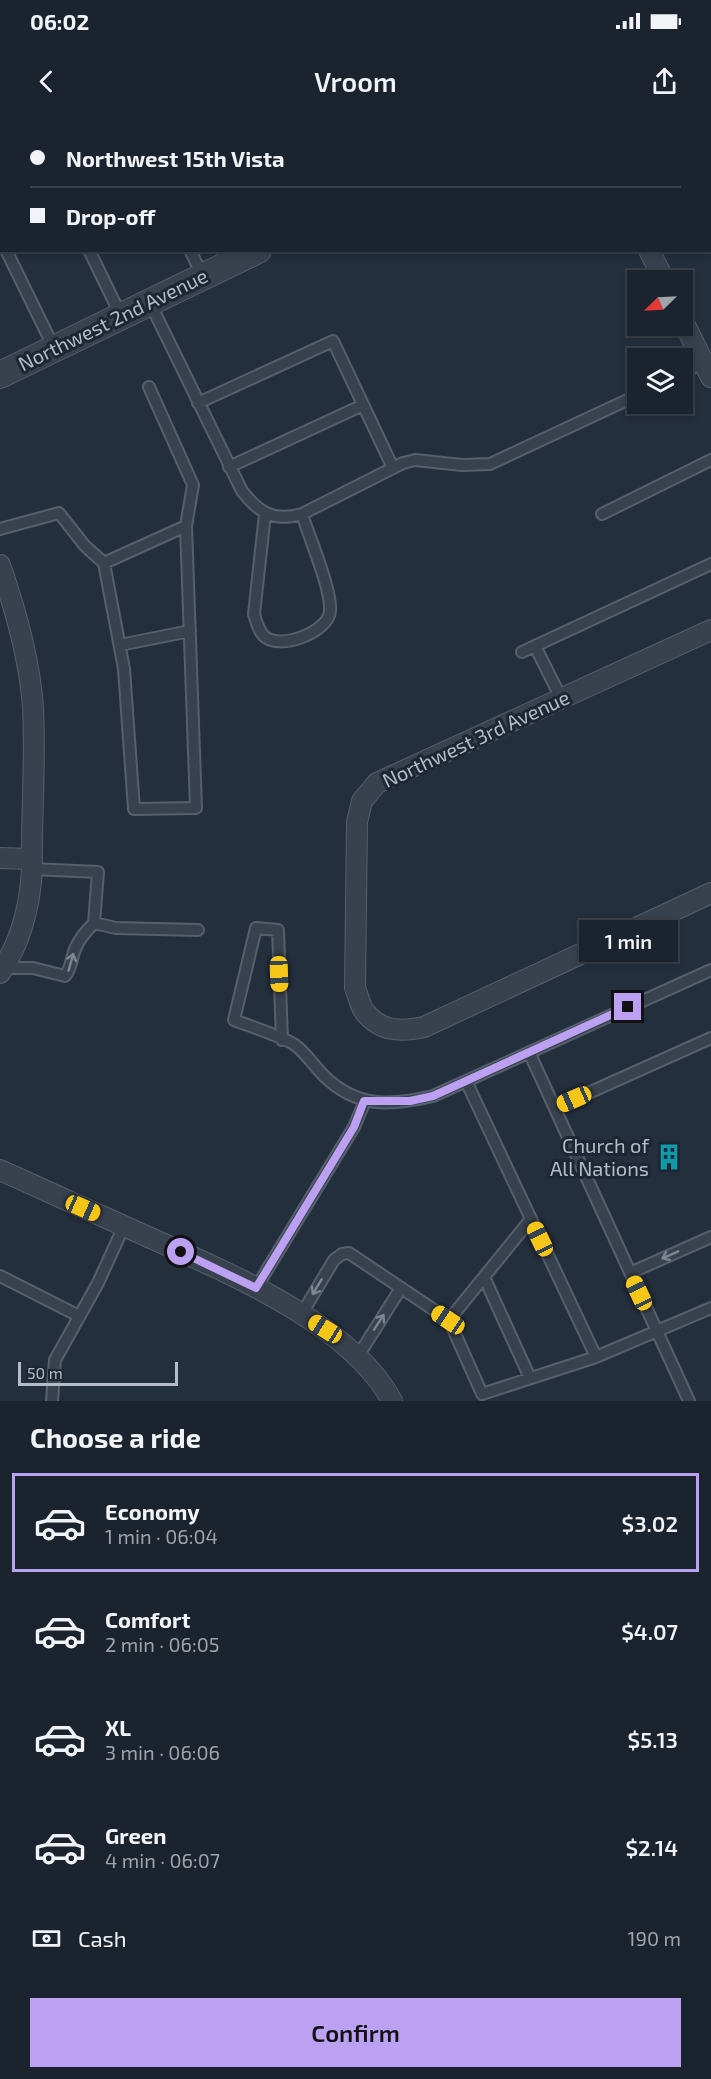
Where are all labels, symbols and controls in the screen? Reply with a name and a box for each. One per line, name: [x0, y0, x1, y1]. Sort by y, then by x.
text: 06:02: [30, 8, 89, 34]
icon: back: [30, 65, 63, 98]
text: Vroom: [314, 65, 397, 97]
icon: share: [648, 65, 681, 98]
text: Northwest 15th Vista: [66, 145, 284, 171]
text: Drop-off: [66, 203, 155, 229]
street label: Northwest 2nd Avenue: [14, 263, 211, 375]
north arrow: [627, 270, 693, 336]
map controls: [627, 270, 693, 414]
button: layers: [627, 348, 693, 414]
street label: Northwest 3rd Avenue: [378, 684, 573, 792]
callout: 1 min: [578, 920, 678, 962]
text: 1 min: [605, 929, 652, 953]
one-way arrow: [66, 953, 77, 972]
car: [269, 956, 289, 992]
route end: [614, 993, 641, 1020]
car: [554, 1083, 594, 1115]
place label: Church of All Nations: [550, 1133, 649, 1180]
building icon: Church of All Nations: [654, 1142, 684, 1172]
car: [63, 1192, 103, 1224]
car: [524, 1219, 556, 1259]
route start: [167, 1238, 194, 1265]
one-way arrow: [662, 1250, 680, 1261]
car: [623, 1273, 655, 1313]
one-way arrow: [311, 1278, 323, 1295]
car: [428, 1302, 468, 1338]
car: [305, 1312, 345, 1346]
one-way arrow: [373, 1314, 385, 1331]
scale bar: [18, 1359, 178, 1386]
text: 50 m: [27, 1363, 63, 1382]
text: Choose a ride: [30, 1421, 201, 1453]
icon: car: [33, 1496, 87, 1550]
text: Economy: [105, 1498, 200, 1524]
text: $3.02: [622, 1510, 678, 1536]
text: 1 min · 06:04: [105, 1524, 218, 1548]
icon: car: [33, 1604, 87, 1658]
text: Comfort: [105, 1606, 190, 1632]
text: $4.07: [621, 1618, 678, 1644]
text: 2 min · 06:05: [105, 1632, 219, 1656]
icon: car: [33, 1712, 87, 1766]
text: XL: [105, 1714, 131, 1740]
text: $5.13: [628, 1726, 678, 1752]
text: 3 min · 06:06: [105, 1740, 220, 1764]
icon: car: [33, 1820, 87, 1874]
text: Green: [105, 1822, 167, 1848]
text: $2.14: [625, 1834, 678, 1860]
text: 4 min · 06:07: [105, 1848, 220, 1872]
icon: cash: [30, 1922, 63, 1955]
text: Cash: [78, 1925, 127, 1951]
text: 190 m: [628, 1926, 681, 1950]
button: Confirm: [30, 1998, 681, 2067]

